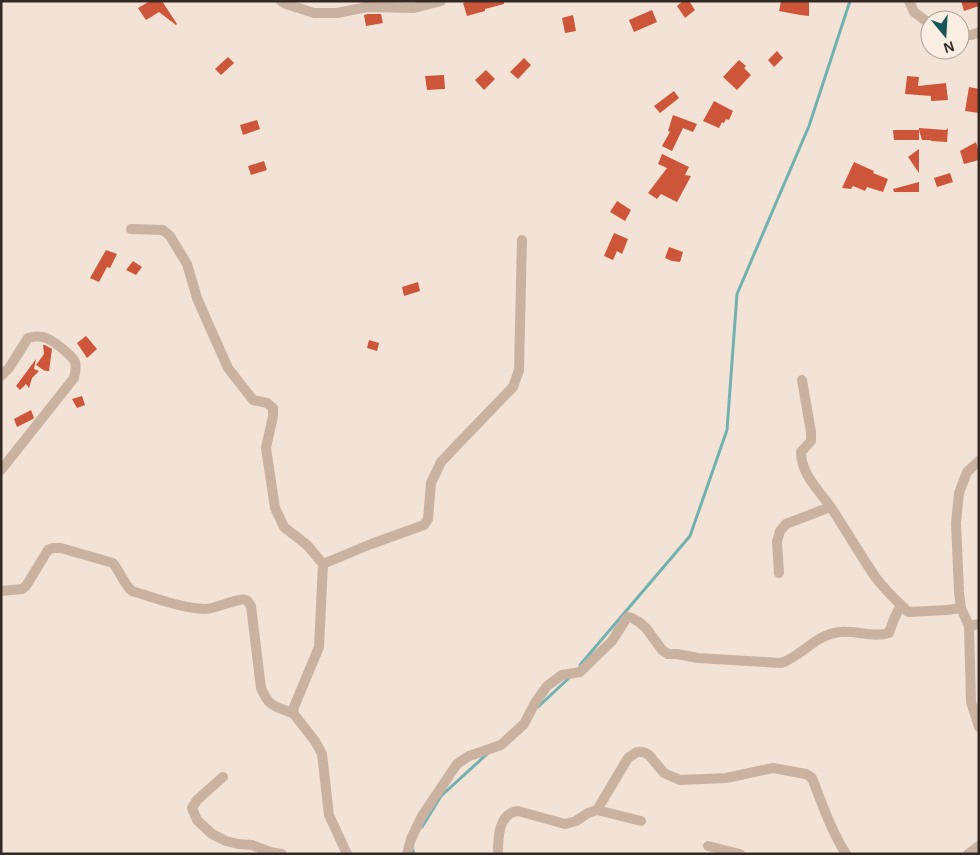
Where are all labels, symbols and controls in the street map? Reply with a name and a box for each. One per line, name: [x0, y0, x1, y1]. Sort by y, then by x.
north arrow: [920, 10, 970, 60]
text: N: [942, 38, 956, 57]

